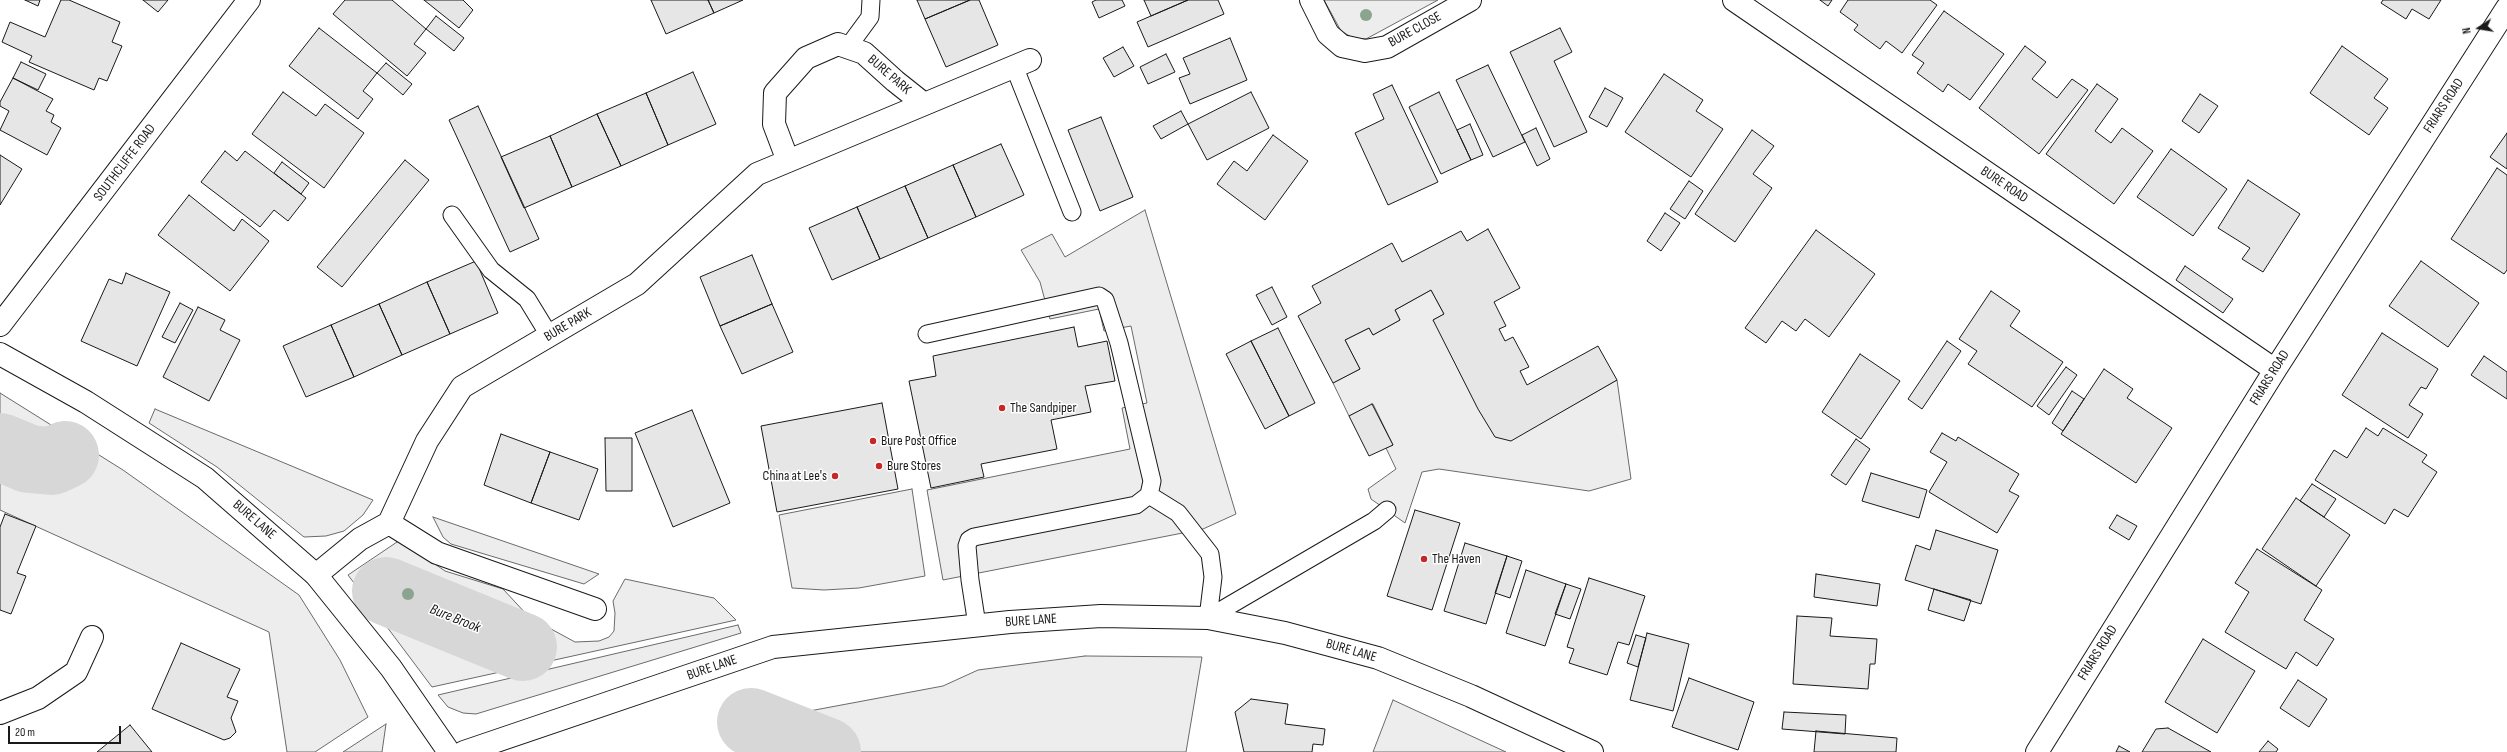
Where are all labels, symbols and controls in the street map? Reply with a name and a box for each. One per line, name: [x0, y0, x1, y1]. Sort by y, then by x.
north arrow: [2459, 8, 2499, 48]
street label: BURE CLOSE: [1386, 9, 1444, 51]
text: N: [2460, 26, 2474, 35]
street label: BURE PARK: [864, 52, 914, 98]
street label: FRIARS ROAD: [2420, 76, 2468, 136]
street label: SOUTHCLIFFE ROAD: [90, 121, 160, 205]
street label: BURE ROAD: [1977, 163, 2031, 207]
street label: BURE PARK: [541, 304, 595, 346]
street label: FRIARS ROAD: [2247, 347, 2293, 409]
place label: The Sandpiper: [1010, 400, 1076, 416]
marker: The Sandpiper: [997, 403, 1007, 413]
place label: Bure Post Office: [881, 433, 957, 449]
marker: Bure Post Office: [868, 436, 878, 446]
place label: Bure Stores: [887, 458, 941, 474]
marker: Bure Stores: [874, 461, 884, 471]
place label: China at Lee's: [763, 468, 827, 484]
marker: China at Lee's: [830, 471, 840, 481]
street label: BURE LANE: [229, 497, 279, 543]
place label: The Haven: [1432, 551, 1481, 567]
marker: The Haven: [1419, 554, 1429, 564]
water label: Bure Brook: [427, 601, 483, 637]
street label: BURE LANE: [1005, 611, 1057, 631]
street label: FRIARS ROAD: [2075, 622, 2121, 684]
street label: BURE LANE: [1324, 636, 1378, 666]
street label: BURE LANE: [685, 652, 739, 684]
scale bar: [10, 718, 123, 744]
text: 20 m: [15, 725, 35, 740]

